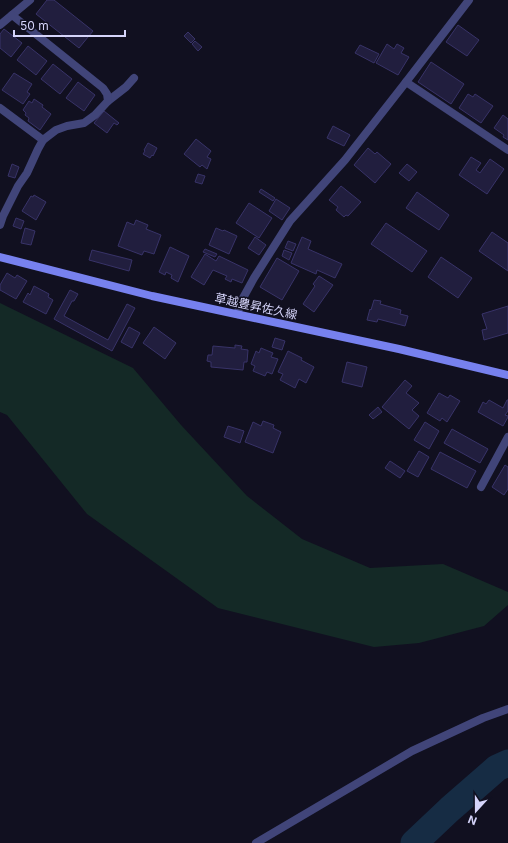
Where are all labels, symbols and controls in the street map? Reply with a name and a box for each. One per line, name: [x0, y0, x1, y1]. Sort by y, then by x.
scale bar: [14, 12, 125, 38]
text: 50 m: [20, 18, 49, 33]
street label: 草越豊昇佐久線: [213, 290, 299, 322]
north arrow: [456, 791, 496, 831]
text: N: [466, 812, 479, 828]

